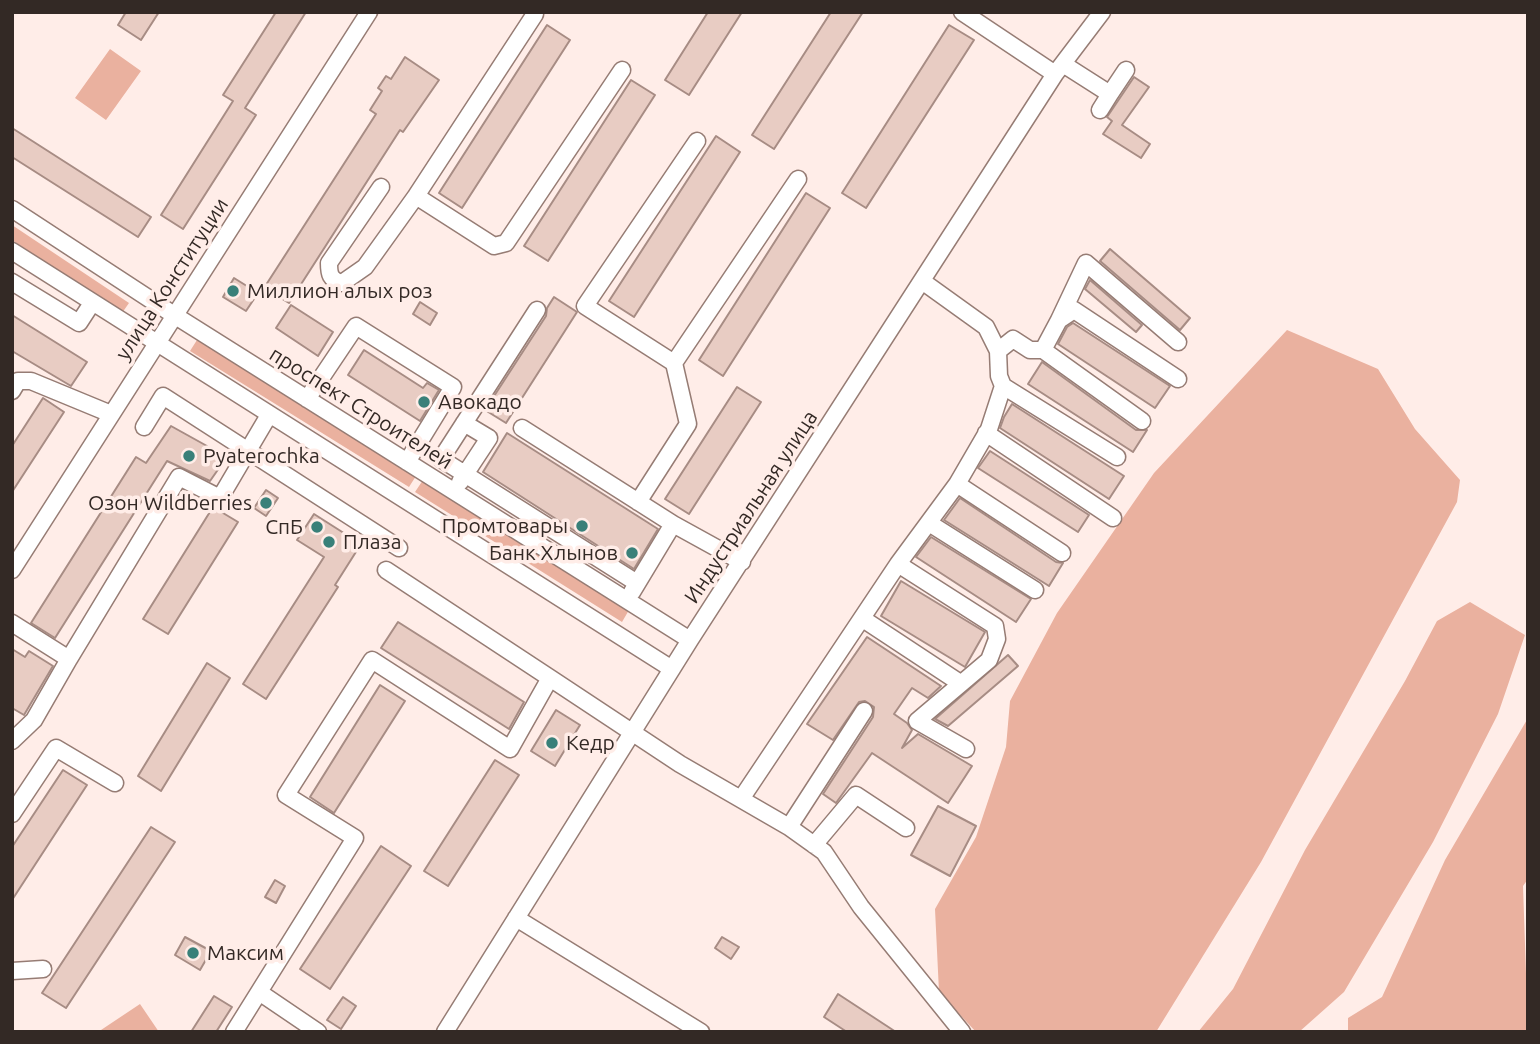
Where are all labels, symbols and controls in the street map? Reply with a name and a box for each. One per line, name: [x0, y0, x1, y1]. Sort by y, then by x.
street label: улица Конституции: [110, 193, 234, 365]
place label: Миллион алых роз: [247, 278, 433, 304]
marker: Миллион алых роз: [225, 283, 241, 299]
street label: проспект Строителей: [265, 341, 457, 475]
place label: Авокадо: [438, 389, 522, 415]
marker: Авокадо: [416, 394, 432, 410]
street label: Индустриальная улица: [679, 406, 823, 608]
place label: Pyaterochka: [203, 443, 320, 469]
marker: Pyaterochka: [181, 448, 197, 464]
place label: Озон Wildberries: [88, 490, 252, 516]
marker: Озон Wildberries: [258, 495, 274, 511]
place label: Промтовары: [442, 513, 568, 539]
place label: СпБ: [265, 514, 303, 540]
marker: Промтовары: [574, 518, 590, 534]
marker: СпБ: [309, 519, 325, 535]
place label: Плаза: [343, 529, 401, 555]
marker: Плаза: [321, 534, 337, 550]
place label: Банк Хлынов: [489, 540, 618, 566]
marker: Банк Хлынов: [624, 545, 640, 561]
place label: Кедр: [566, 730, 615, 756]
marker: Кедр: [544, 735, 560, 751]
place label: Максим: [207, 940, 284, 966]
marker: Максим: [185, 945, 201, 961]

